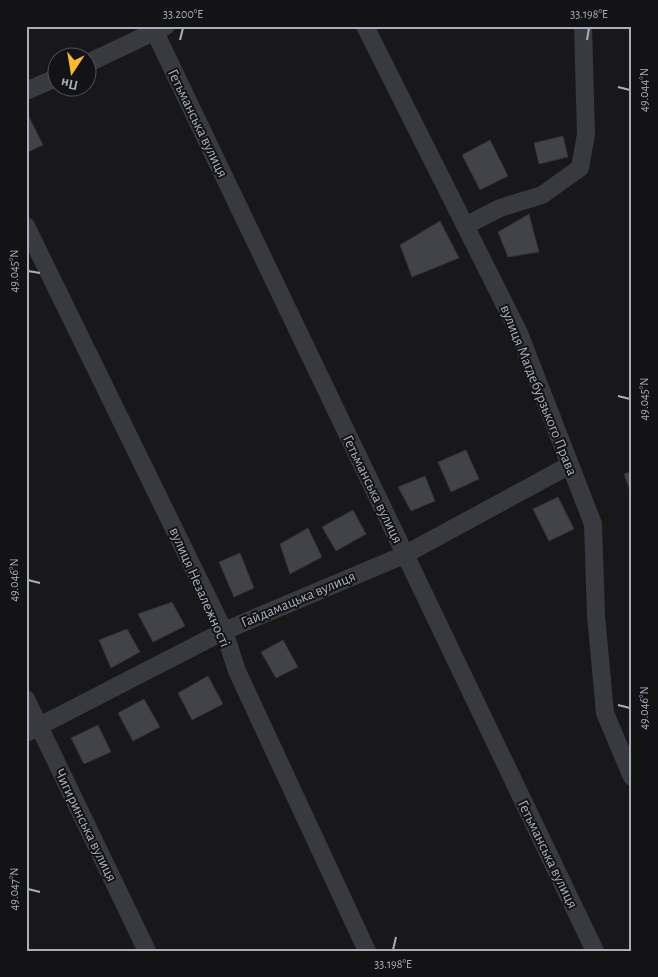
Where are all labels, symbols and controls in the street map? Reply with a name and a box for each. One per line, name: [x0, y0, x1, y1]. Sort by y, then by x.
text: 33.200°E: [163, 8, 203, 20]
text: 33.198°E: [570, 8, 608, 20]
north arrow: [48, 48, 98, 98]
street label: Гетьманська вулиця: [165, 67, 230, 180]
text: 49.044°N: [638, 68, 650, 112]
text: Пн: [60, 75, 79, 92]
text: 49.045°N: [8, 250, 20, 293]
street label: вулиця Магдебурзького Права: [497, 303, 580, 478]
text: 49.045°N: [638, 378, 650, 421]
street label: Гетьманська вулиця: [340, 433, 405, 546]
street label: вулиця Незалежності: [166, 525, 233, 649]
text: 49.046°N: [8, 558, 20, 602]
street label: Гайдамацька вулиця: [239, 569, 358, 630]
text: 49.046°N: [638, 686, 650, 730]
street label: Чигиринська вулиця: [52, 766, 119, 884]
street label: Гетьманська вулиця: [515, 798, 580, 911]
text: 49.047°N: [8, 868, 20, 910]
text: 33.198°E: [374, 958, 412, 970]

